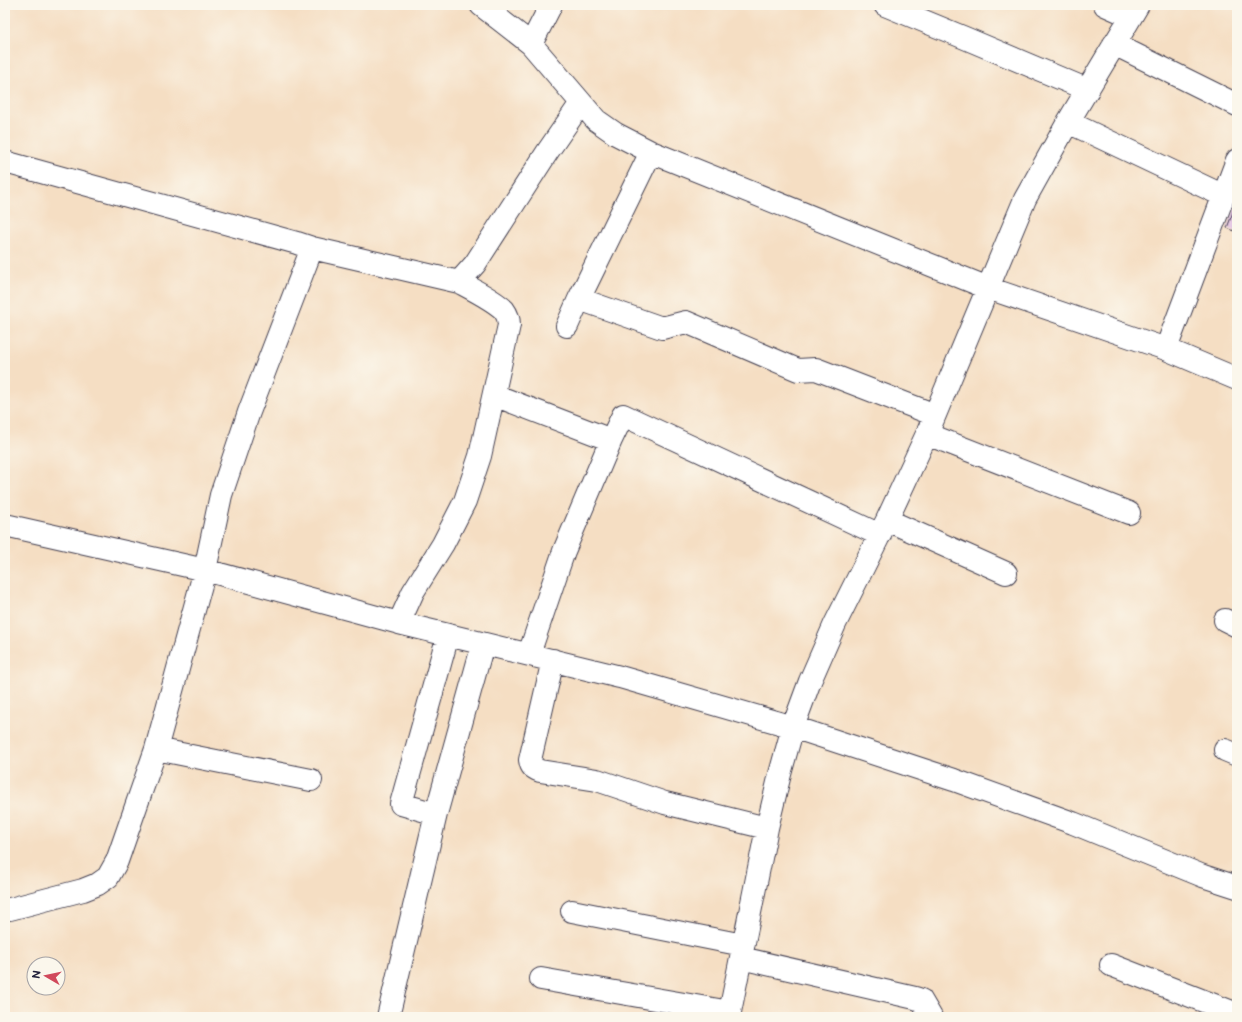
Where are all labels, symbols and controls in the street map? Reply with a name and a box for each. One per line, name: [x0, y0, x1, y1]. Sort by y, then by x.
north arrow: [26, 956, 66, 996]
text: N: [30, 969, 44, 980]

